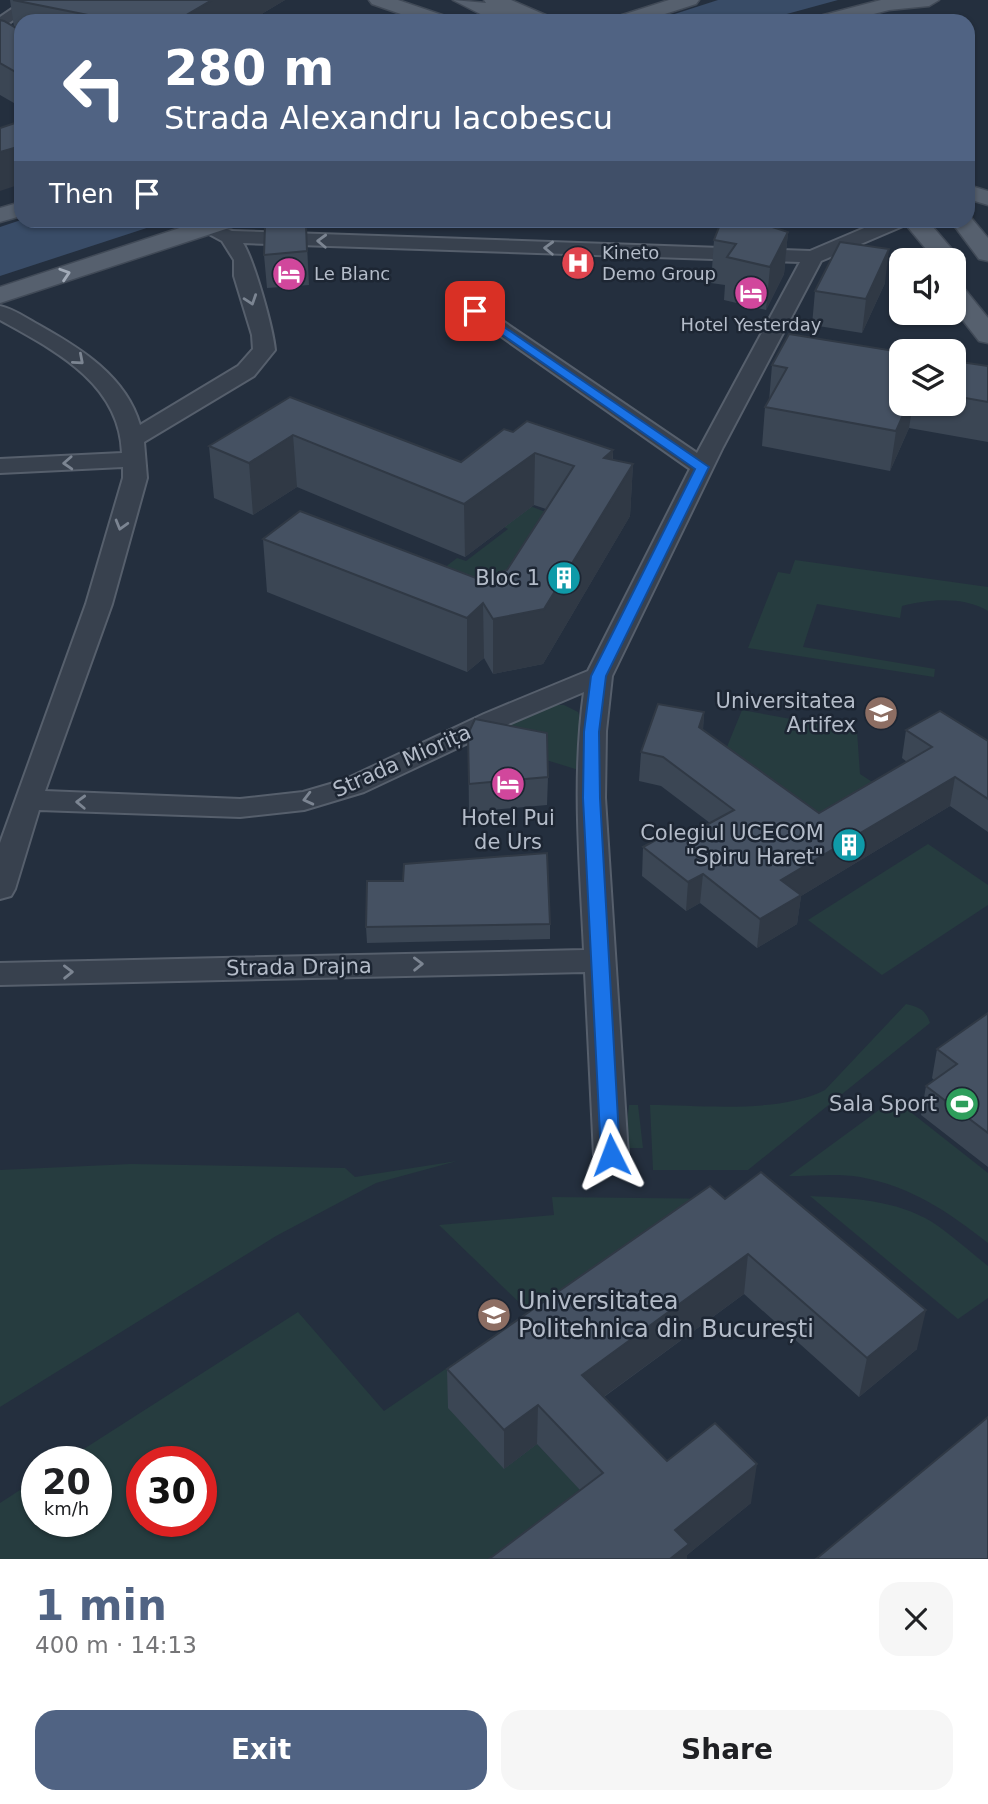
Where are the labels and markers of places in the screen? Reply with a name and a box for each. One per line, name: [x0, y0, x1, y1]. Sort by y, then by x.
place label: Kineto Demo Group: [602, 242, 716, 284]
hospital icon: Kineto Demo Group: [559, 244, 597, 282]
hotel icon: Le Blanc: [270, 255, 308, 293]
place label: Le Blanc: [314, 263, 390, 284]
hotel icon: Hotel Yesterday: [732, 274, 770, 312]
pin: [445, 281, 505, 341]
place label: Hotel Yesterday: [681, 314, 822, 335]
building icon: Bloc 1: [545, 559, 583, 597]
place label: Bloc 1: [475, 566, 540, 590]
place label: Universitatea Artifex: [716, 689, 856, 737]
school or university icon: Universitatea Artifex: [862, 694, 900, 732]
hotel icon: Hotel Pui de Urs: [489, 765, 527, 803]
place label: Hotel Pui de Urs: [461, 806, 555, 854]
place label: Colegiul UCECOM "Spiru Haret": [640, 821, 824, 869]
building icon: Colegiul UCECOM "Spiru Haret": [830, 826, 868, 864]
sports icon: Sala Sport: [943, 1085, 981, 1123]
place label: Sala Sport: [829, 1092, 937, 1116]
place label: Universitatea Politehnica din București: [518, 1287, 814, 1343]
school or university icon: Universitatea Politehnica din București: [475, 1296, 513, 1334]

